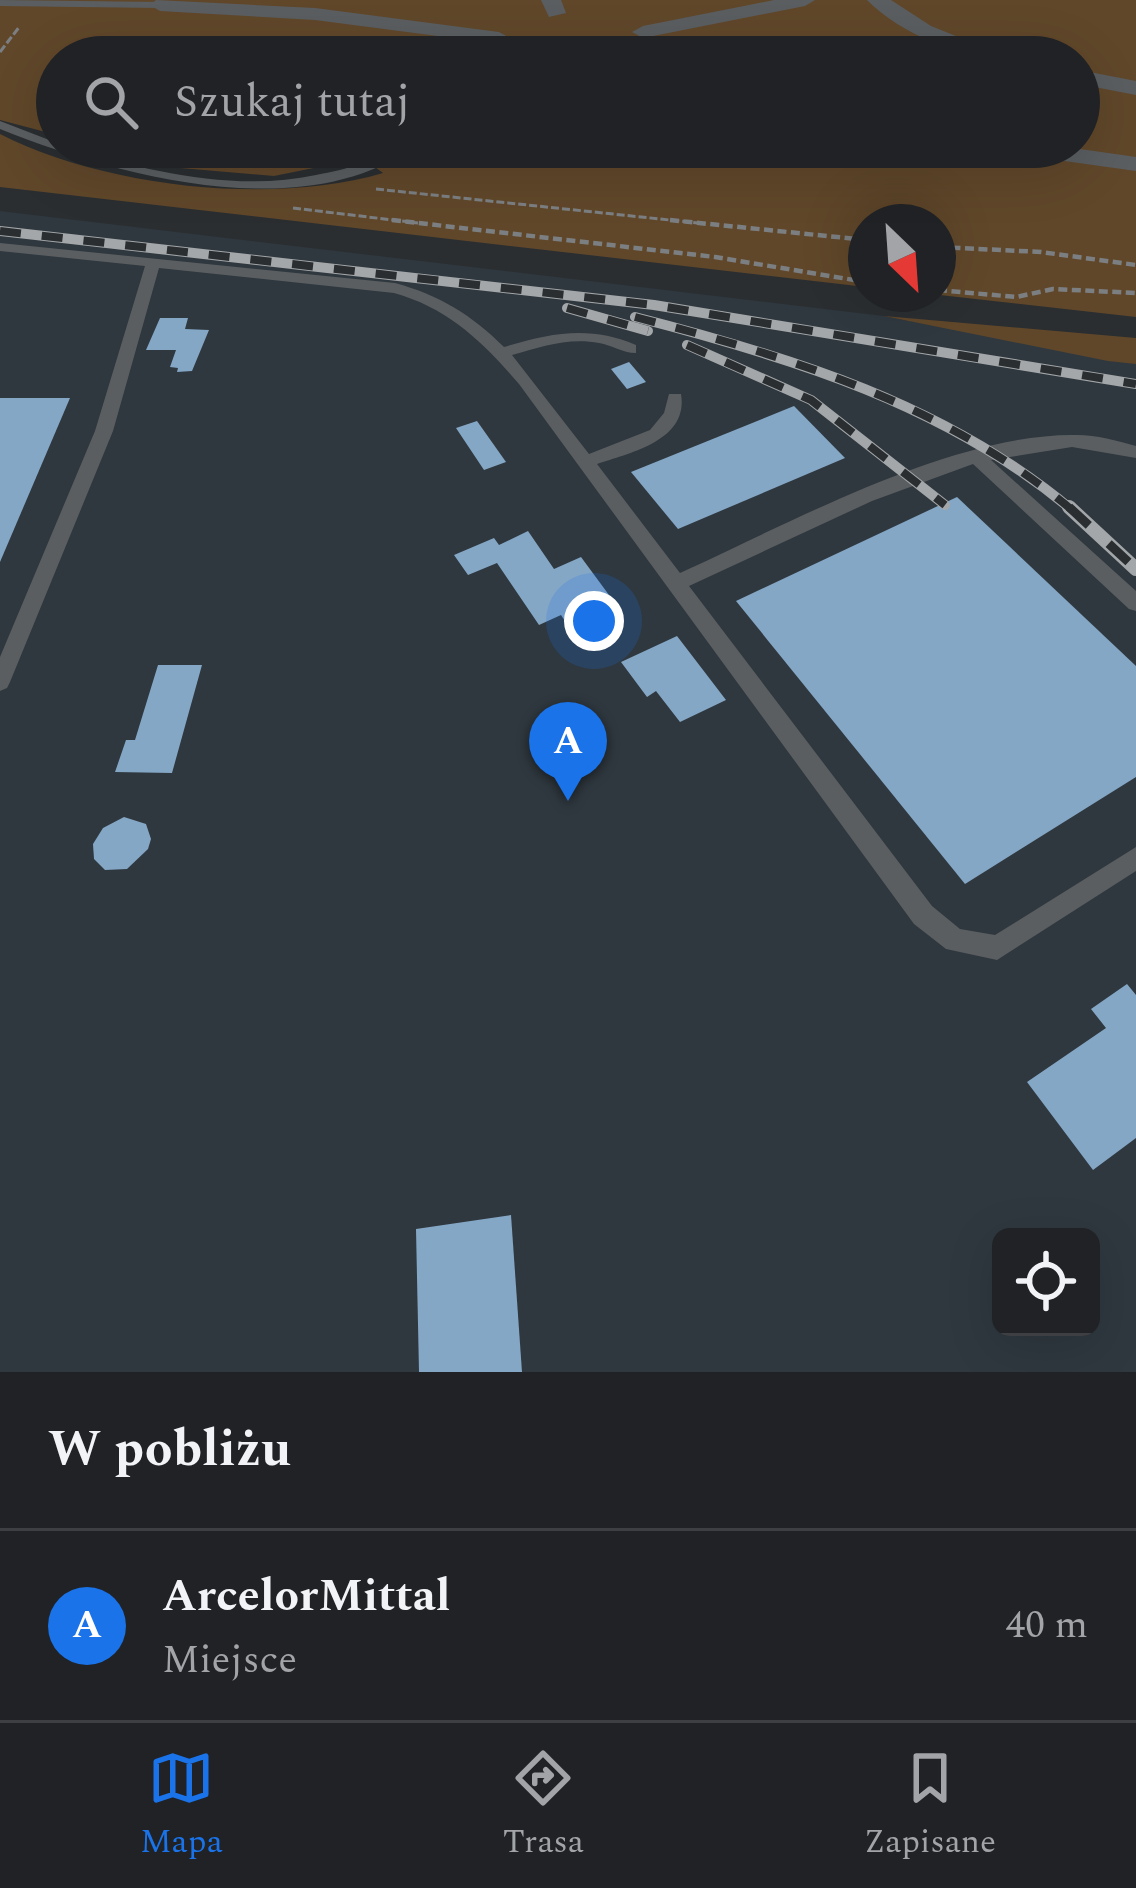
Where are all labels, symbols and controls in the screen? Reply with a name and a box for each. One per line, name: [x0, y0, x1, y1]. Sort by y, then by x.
search box: [36, 36, 1100, 168]
text: Szukaj tutaj: [174, 68, 410, 137]
icon: search: [78, 69, 144, 135]
north arrow: [848, 204, 956, 312]
your location: [564, 591, 624, 651]
pin: A: [529, 702, 607, 801]
map controls: [992, 1228, 1100, 1336]
button: locate: [992, 1228, 1100, 1336]
text: W pobliżu: [48, 1411, 291, 1489]
text: ArcelorMittal: [162, 1562, 450, 1631]
text: A: [72, 1596, 102, 1655]
text: 40 m: [1006, 1596, 1088, 1655]
text: Miejsce: [162, 1631, 297, 1690]
tab: Mapa: [140, 1745, 223, 1867]
tab: Trasa: [503, 1745, 584, 1867]
tab: Zapisane: [864, 1745, 996, 1867]

